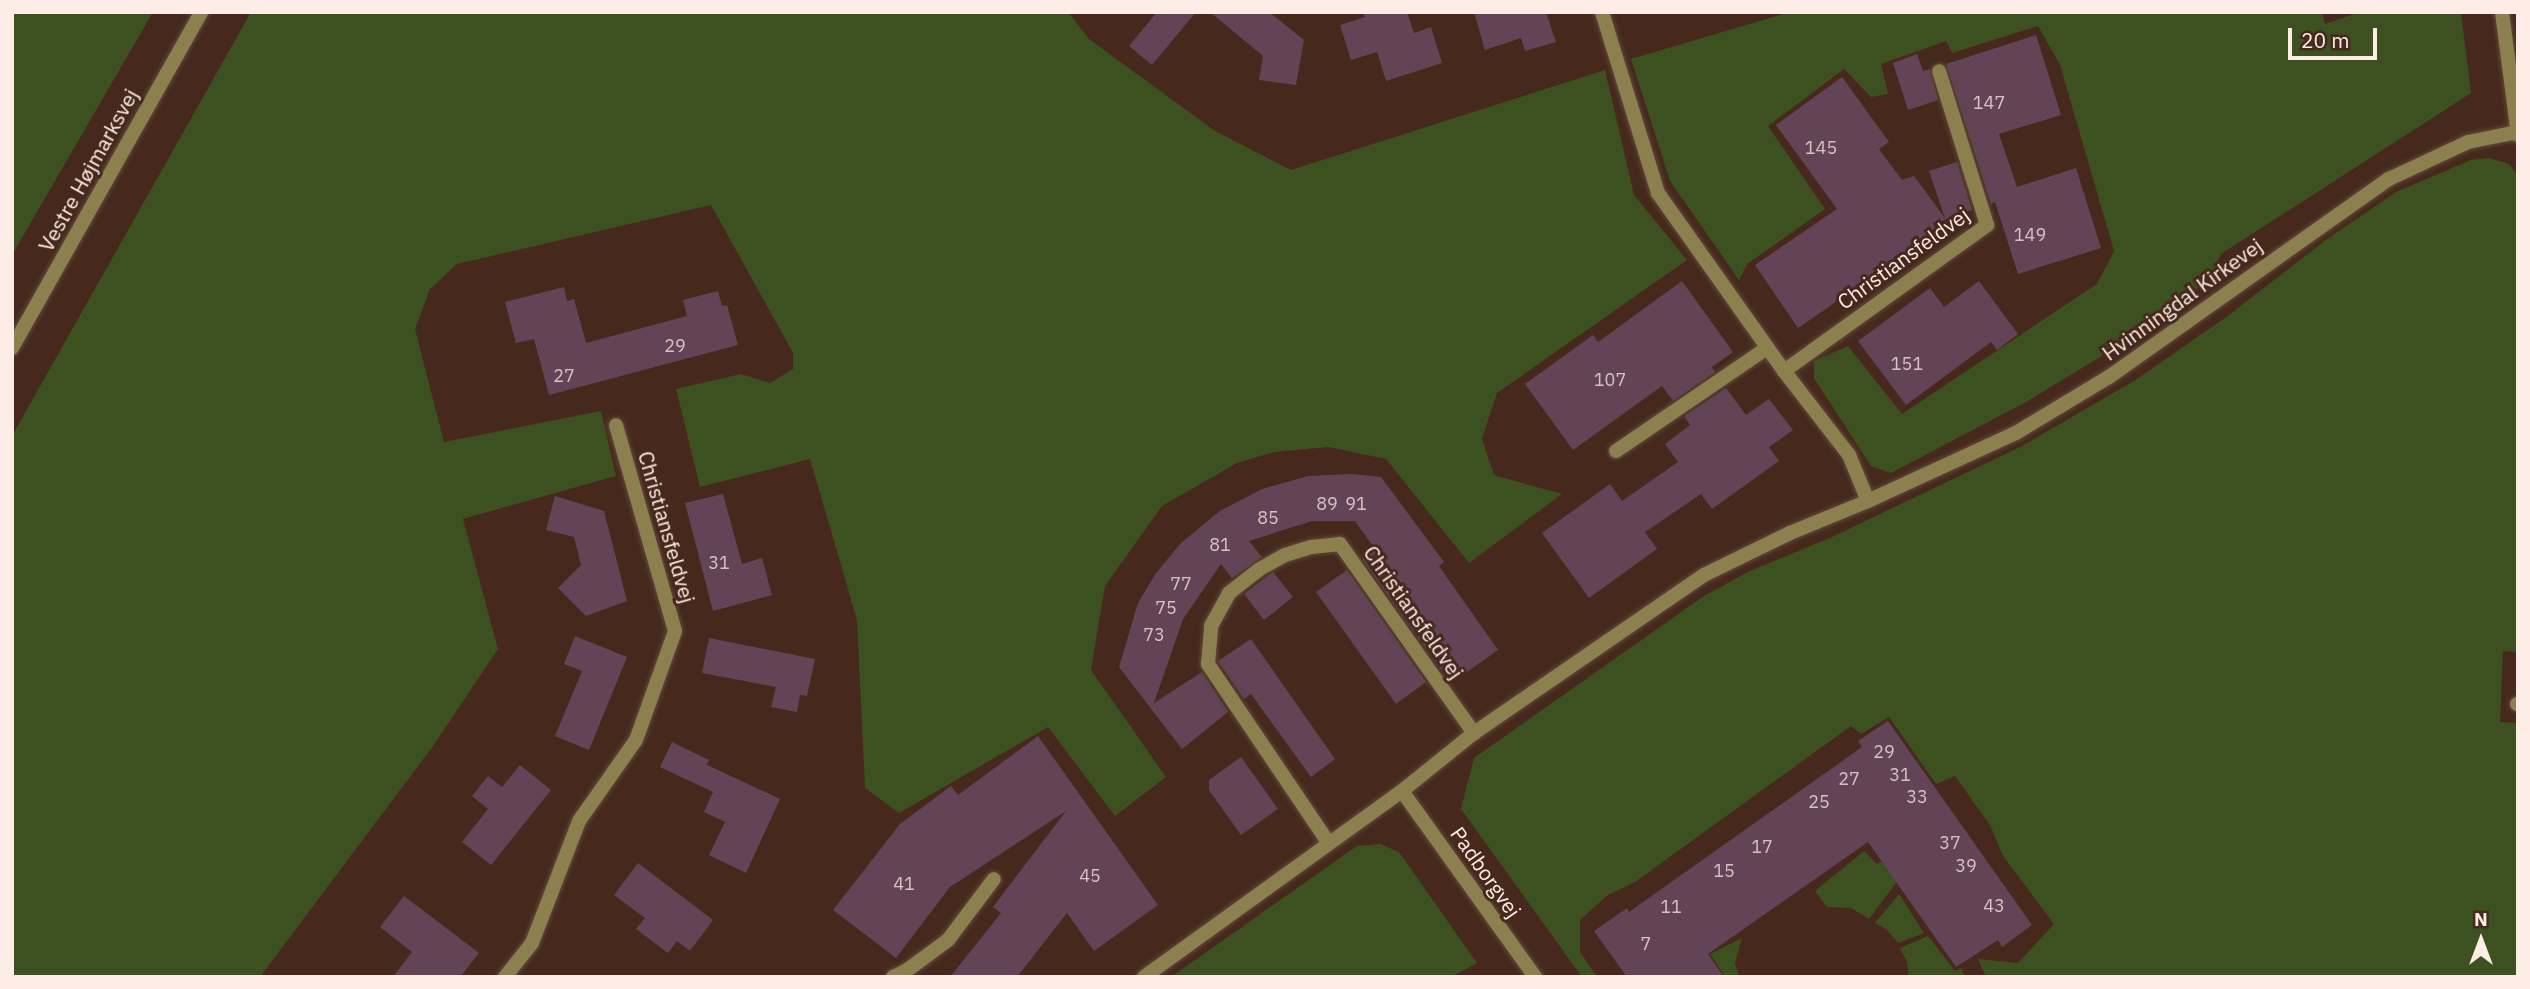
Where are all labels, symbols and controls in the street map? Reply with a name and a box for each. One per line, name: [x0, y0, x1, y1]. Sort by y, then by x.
scale bar: [2292, 14, 2381, 58]
text: 20 m: [2301, 26, 2350, 54]
street label: Vestre Højmarksvej: [33, 84, 143, 256]
house number: 147: [1973, 92, 2005, 114]
house number: 145: [1805, 137, 1837, 159]
street label: Christiansfeldvej: [1832, 202, 1974, 314]
house number: 149: [2014, 224, 2046, 246]
street label: Hvinningdal Kirkevej: [2097, 232, 2267, 366]
house number: 29: [664, 335, 686, 357]
house number: 151: [1891, 353, 1923, 375]
house number: 27: [553, 365, 575, 387]
house number: 107: [1594, 369, 1626, 391]
street label: Christiansfeldvej: [633, 448, 701, 606]
house number: 89: [1316, 493, 1338, 515]
house number: 91: [1345, 493, 1367, 515]
house number: 85: [1257, 507, 1279, 529]
house number: 81: [1209, 534, 1231, 556]
street label: Christiansfeldvej: [1359, 540, 1469, 684]
house number: 31: [708, 552, 730, 574]
house number: 77: [1170, 573, 1192, 595]
house number: 75: [1155, 597, 1177, 619]
house number: 73: [1143, 624, 1165, 646]
house number: 29: [1873, 741, 1895, 763]
house number: 31: [1889, 764, 1911, 786]
house number: 27: [1838, 768, 1860, 790]
house number: 33: [1906, 786, 1928, 808]
house number: 25: [1808, 791, 1830, 813]
street label: Padborgvej: [1446, 822, 1526, 922]
house number: 37: [1939, 832, 1961, 854]
house number: 17: [1751, 836, 1773, 858]
house number: 39: [1955, 855, 1977, 877]
house number: 15: [1713, 860, 1735, 882]
house number: 45: [1079, 865, 1101, 887]
house number: 41: [893, 873, 915, 895]
house number: 43: [1983, 895, 2005, 917]
house number: 11: [1660, 896, 1682, 918]
north arrow: [2446, 905, 2516, 975]
text: N: [2474, 907, 2488, 931]
house number: 7: [1641, 933, 1651, 955]

